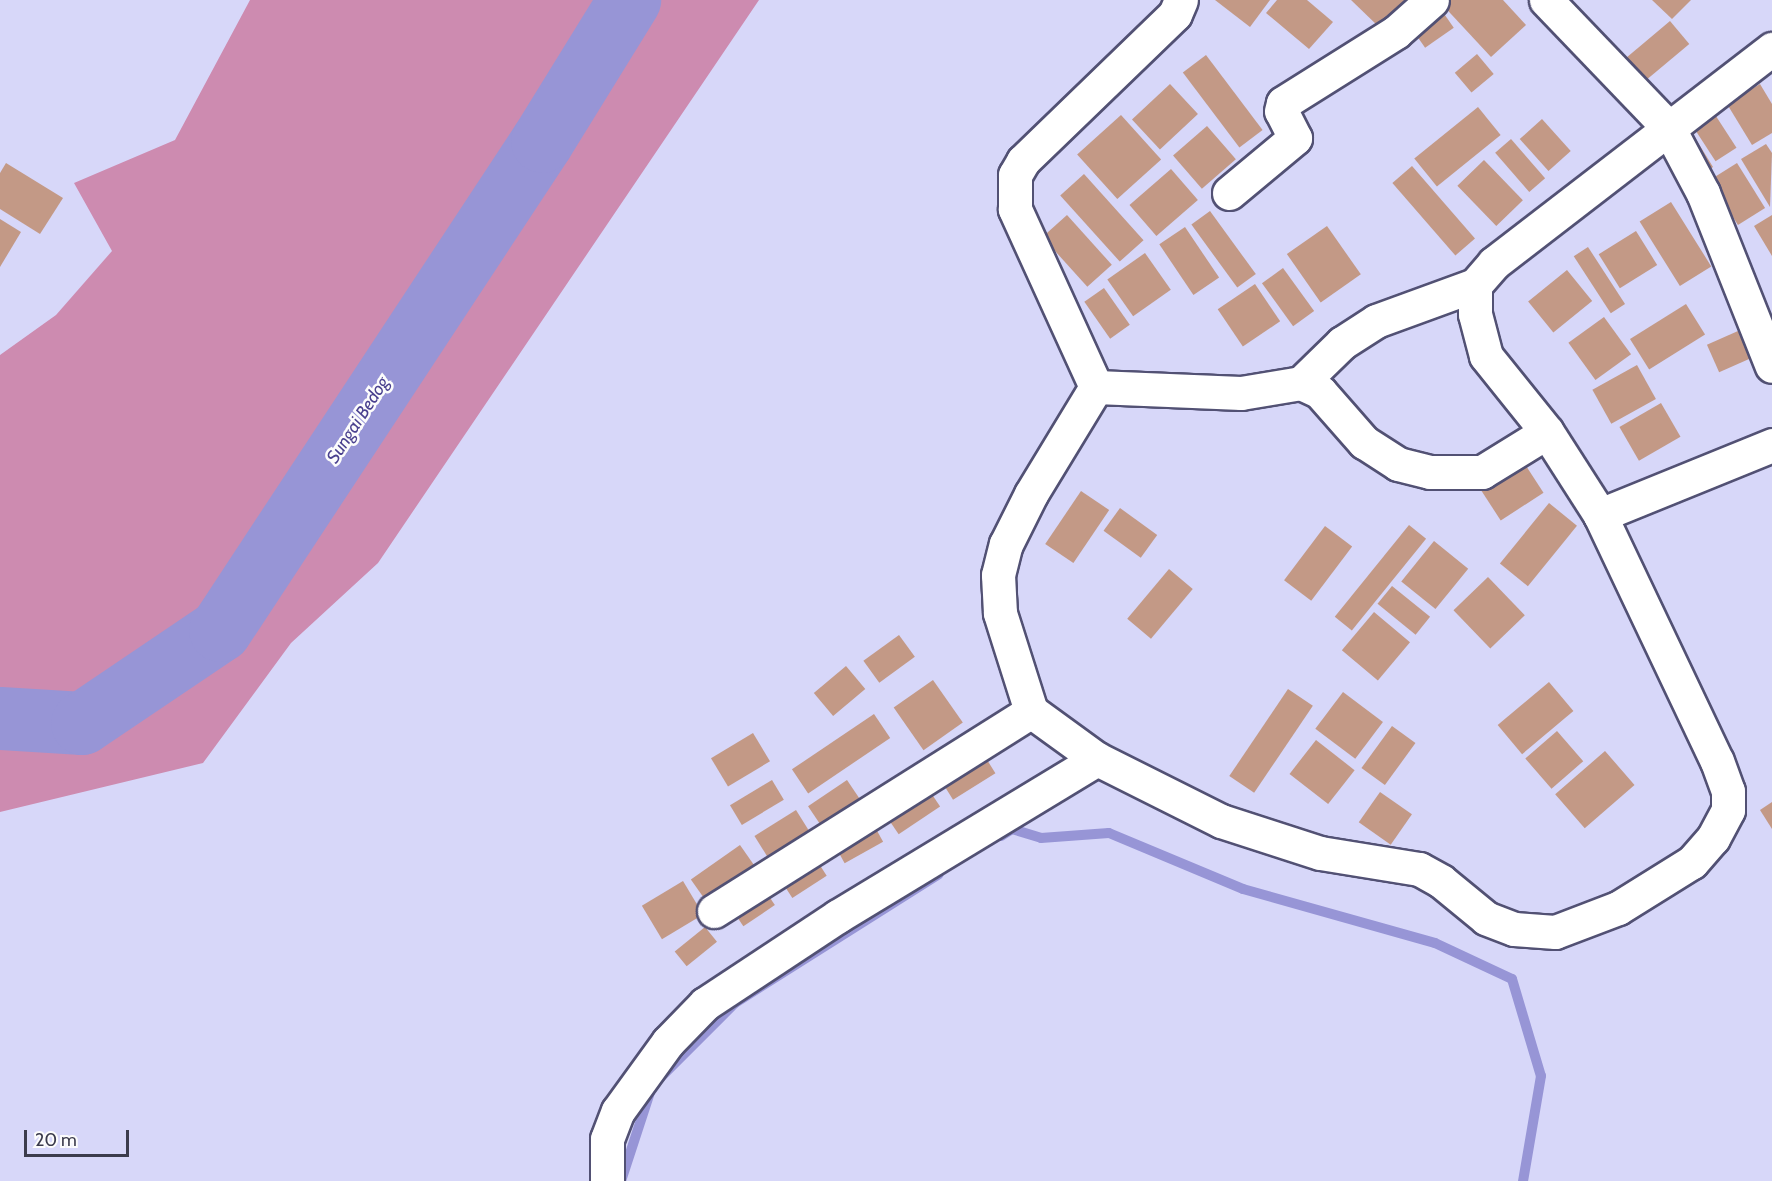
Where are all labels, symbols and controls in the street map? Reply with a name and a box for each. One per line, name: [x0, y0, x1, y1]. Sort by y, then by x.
water label: Sungai Bedog: [322, 373, 394, 467]
scale bar: [27, 1118, 132, 1156]
text: 20 m: [35, 1129, 77, 1151]

